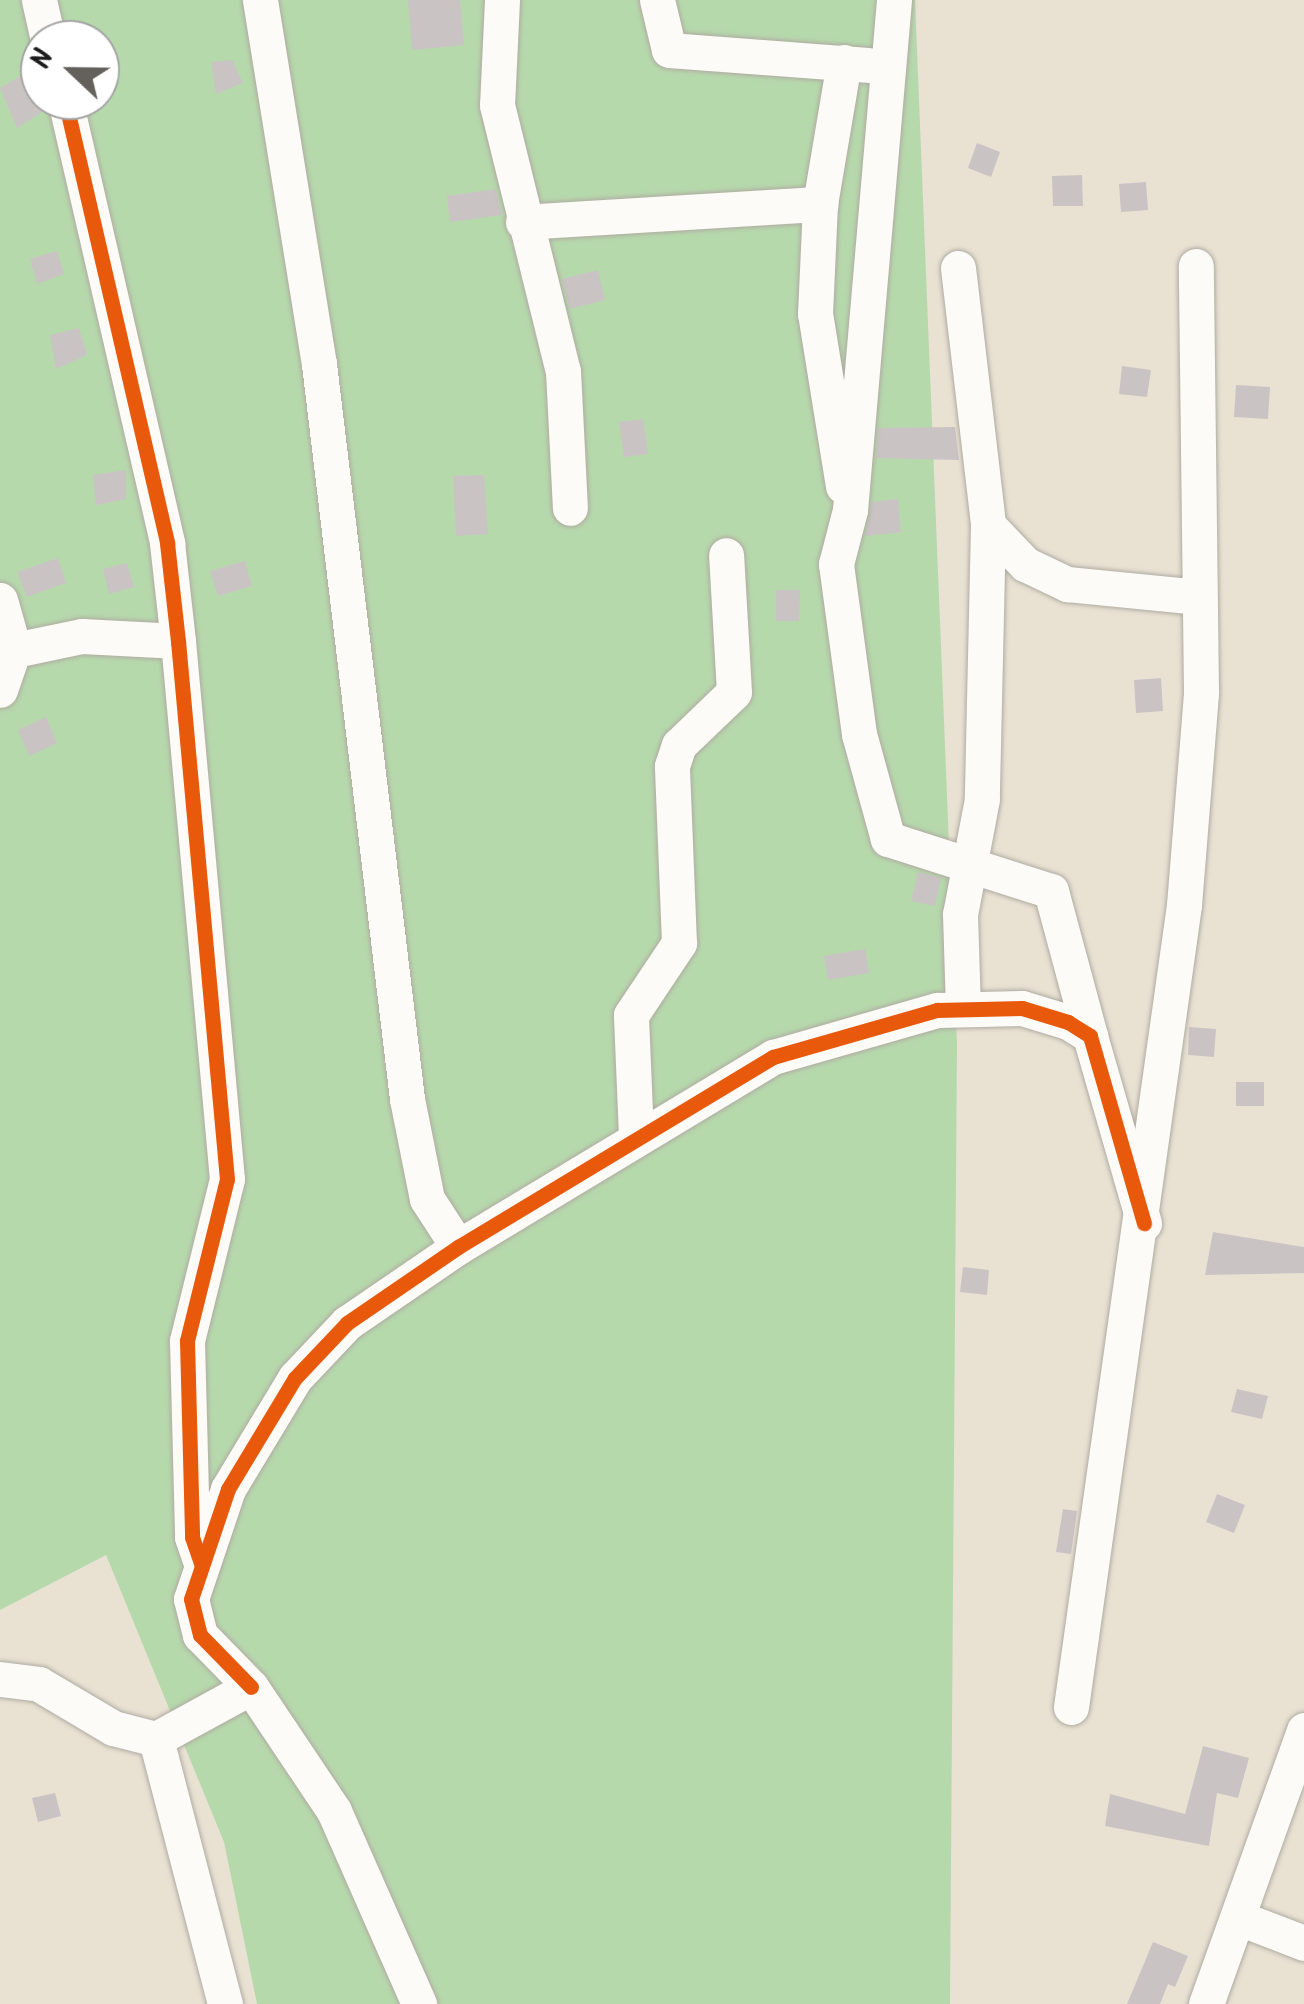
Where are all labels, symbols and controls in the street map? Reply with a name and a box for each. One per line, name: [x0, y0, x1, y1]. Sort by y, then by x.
north arrow: [20, 20, 120, 120]
text: N: [19, 43, 68, 76]

